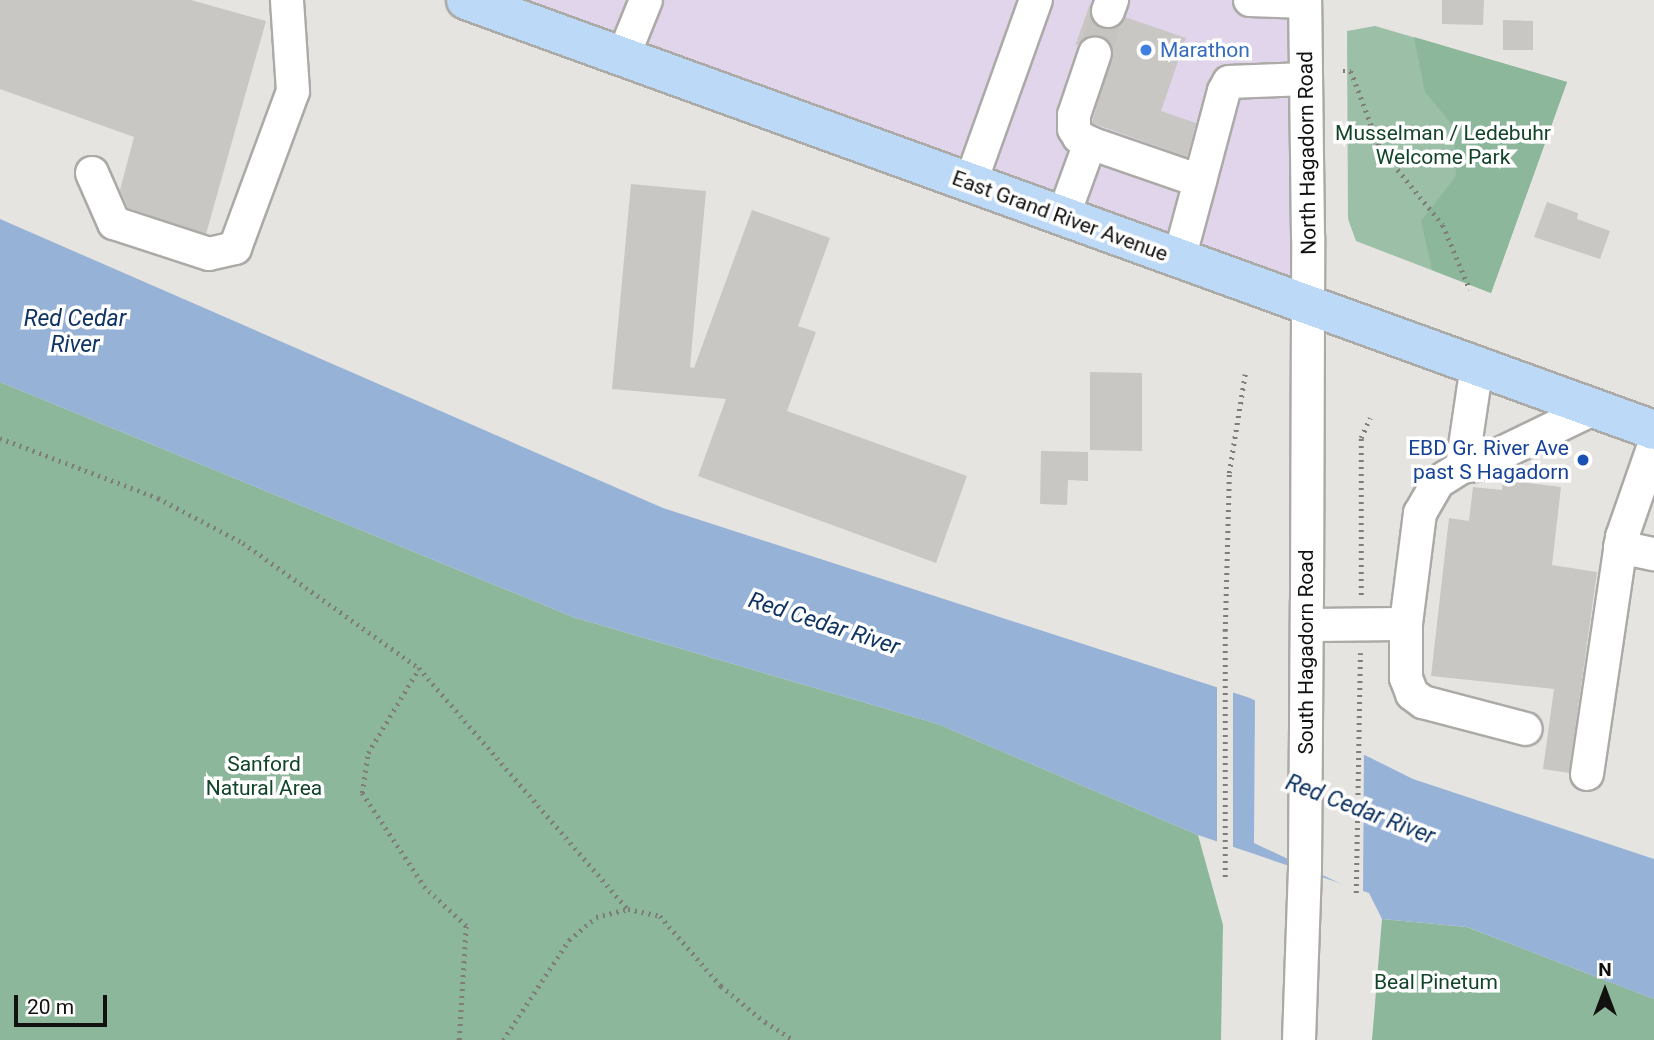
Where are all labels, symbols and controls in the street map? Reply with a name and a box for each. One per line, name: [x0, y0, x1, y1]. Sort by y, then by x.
place label: Marathon: [1160, 37, 1250, 63]
marker: Marathon: [1138, 42, 1154, 58]
street label: North Hagadorn Road: [1293, 51, 1321, 255]
park label: Musselman / Ledebuhr Welcome Park: [1335, 120, 1551, 170]
street label: East Grand River Avenue: [949, 165, 1171, 267]
water label: Red Cedar River: [24, 305, 126, 359]
place label: EBD Gr. River Ave past S Hagadorn: [1408, 435, 1569, 485]
marker: EBD Gr. River Ave past S Hagadorn: [1575, 452, 1591, 468]
street label: South Hagadorn Road: [1293, 549, 1319, 755]
water label: Red Cedar River: [745, 587, 903, 661]
park label: Sanford Natural Area: [206, 751, 322, 801]
water label: Red Cedar River: [1282, 769, 1438, 851]
north arrow: [1570, 956, 1640, 1026]
text: N: [1598, 958, 1612, 981]
park label: Beal Pinetum: [1374, 969, 1498, 995]
scale bar: [18, 981, 110, 1025]
text: 20 m: [27, 995, 74, 1019]

